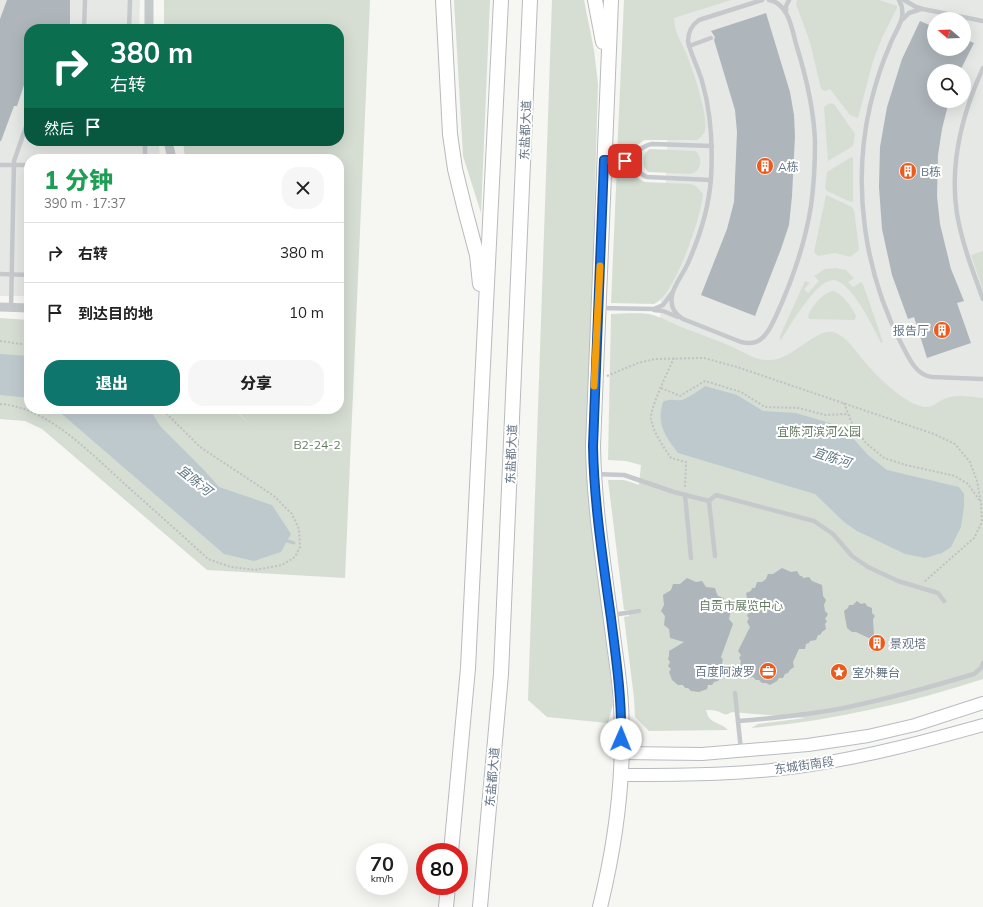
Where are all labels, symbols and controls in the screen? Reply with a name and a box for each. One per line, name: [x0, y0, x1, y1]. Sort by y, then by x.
north arrow: [927, 12, 971, 56]
map controls: [927, 12, 971, 108]
text: 380 m: [110, 35, 193, 70]
icon: right: [44, 40, 96, 92]
button: search: [927, 64, 971, 108]
text: 右转: [110, 73, 146, 96]
street label: 东盐都大道: [516, 100, 534, 160]
icon: arrive: [82, 116, 104, 138]
text: 然后: [44, 119, 74, 138]
pin: [608, 144, 642, 178]
icon: arrive: [614, 150, 636, 172]
building icon: A栋: [755, 156, 775, 176]
place label: A栋: [778, 159, 799, 174]
building icon: B栋: [898, 161, 918, 181]
place label: B栋: [921, 164, 941, 179]
text: 1 分钟: [44, 165, 113, 195]
button: close: [282, 167, 324, 209]
text: 390 m · 17:37: [44, 195, 126, 211]
icon: right: [44, 242, 66, 264]
text: 380 m: [280, 243, 324, 262]
text: 右转: [78, 244, 108, 263]
icon: arrive: [44, 302, 66, 324]
text: 10 m: [289, 303, 324, 322]
text: 到达目的地: [78, 304, 153, 323]
building icon: 报告厅: [932, 320, 952, 340]
place label: 报告厅: [893, 323, 929, 338]
button: 退出: [44, 360, 180, 406]
button: 分享: [188, 360, 324, 406]
street label: 东盐都大道: [502, 424, 520, 484]
park label: 宜陈河滨河公园: [777, 424, 861, 439]
park label: B2-24-2: [293, 437, 341, 452]
water label: 宜陈河: [811, 443, 856, 472]
water label: 宜陈河: [175, 462, 218, 500]
park label: 自贡市展览中心: [699, 598, 783, 613]
building icon: 景观塔: [867, 633, 887, 653]
place label: 景观塔: [890, 636, 926, 651]
office icon: 百度阿波罗: [758, 661, 778, 681]
place icon: 室外舞台: [829, 662, 849, 682]
place label: 百度阿波罗: [695, 664, 755, 679]
place label: 室外舞台: [852, 665, 900, 680]
position arrow: [600, 718, 642, 760]
street label: 东盐都大道: [482, 746, 502, 808]
street label: 东城街南段: [773, 753, 835, 777]
speed limit sign: 80: [416, 843, 468, 895]
text: 70: [370, 851, 394, 876]
text: km/h: [371, 872, 393, 885]

